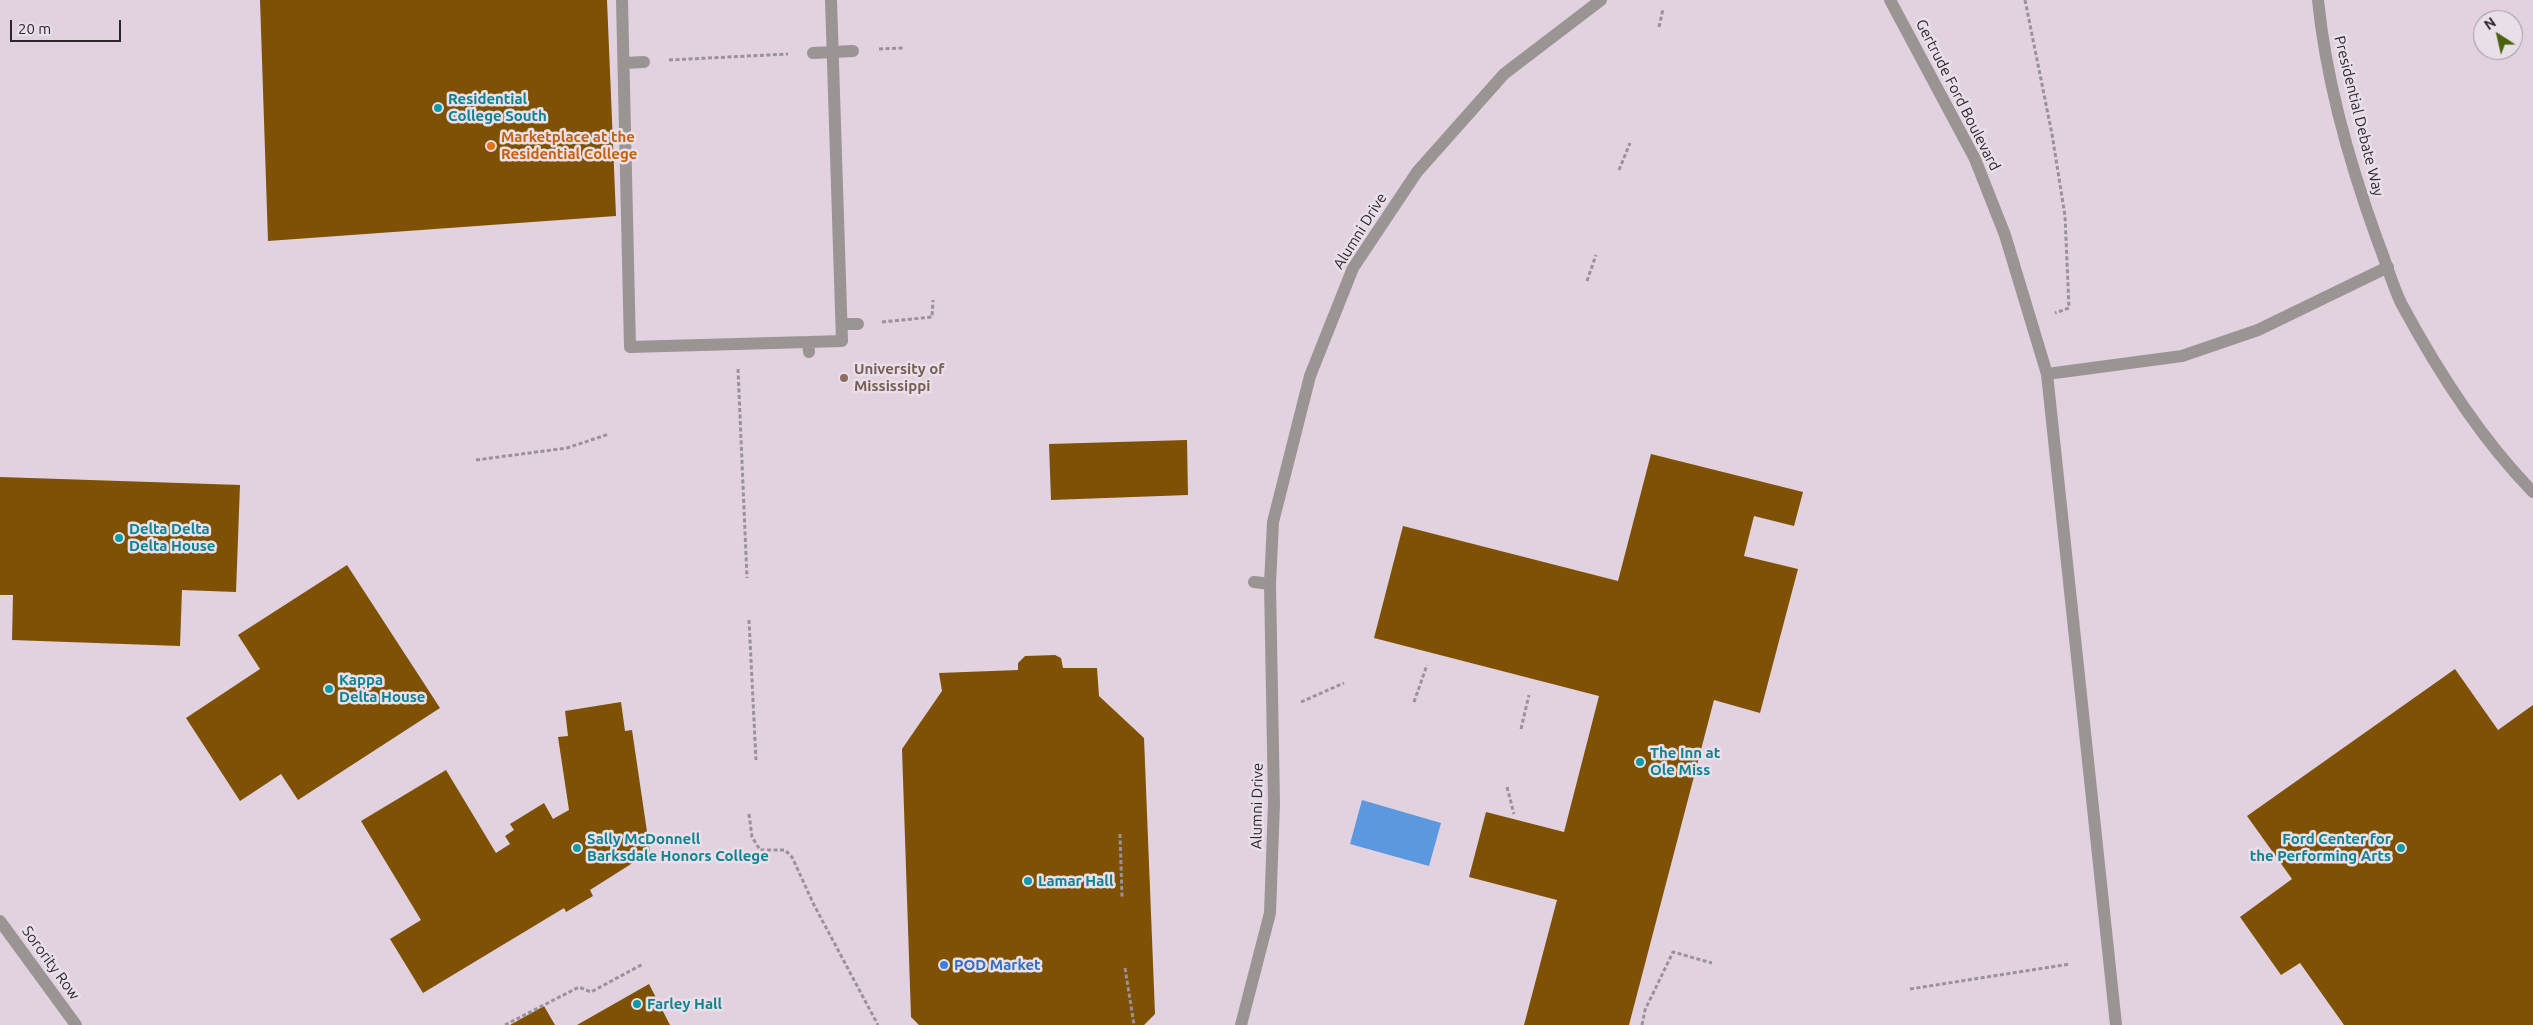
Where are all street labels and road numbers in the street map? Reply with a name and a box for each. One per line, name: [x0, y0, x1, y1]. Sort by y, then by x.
street label: Gertrude Ford Boulevard: [1912, 16, 2004, 174]
street label: Presidential Debate Way: [2330, 34, 2388, 198]
street label: Alumni Drive: [1330, 190, 1390, 272]
street label: Alumni Drive: [1247, 763, 1267, 849]
street label: Sorority Row: [18, 923, 84, 1003]

